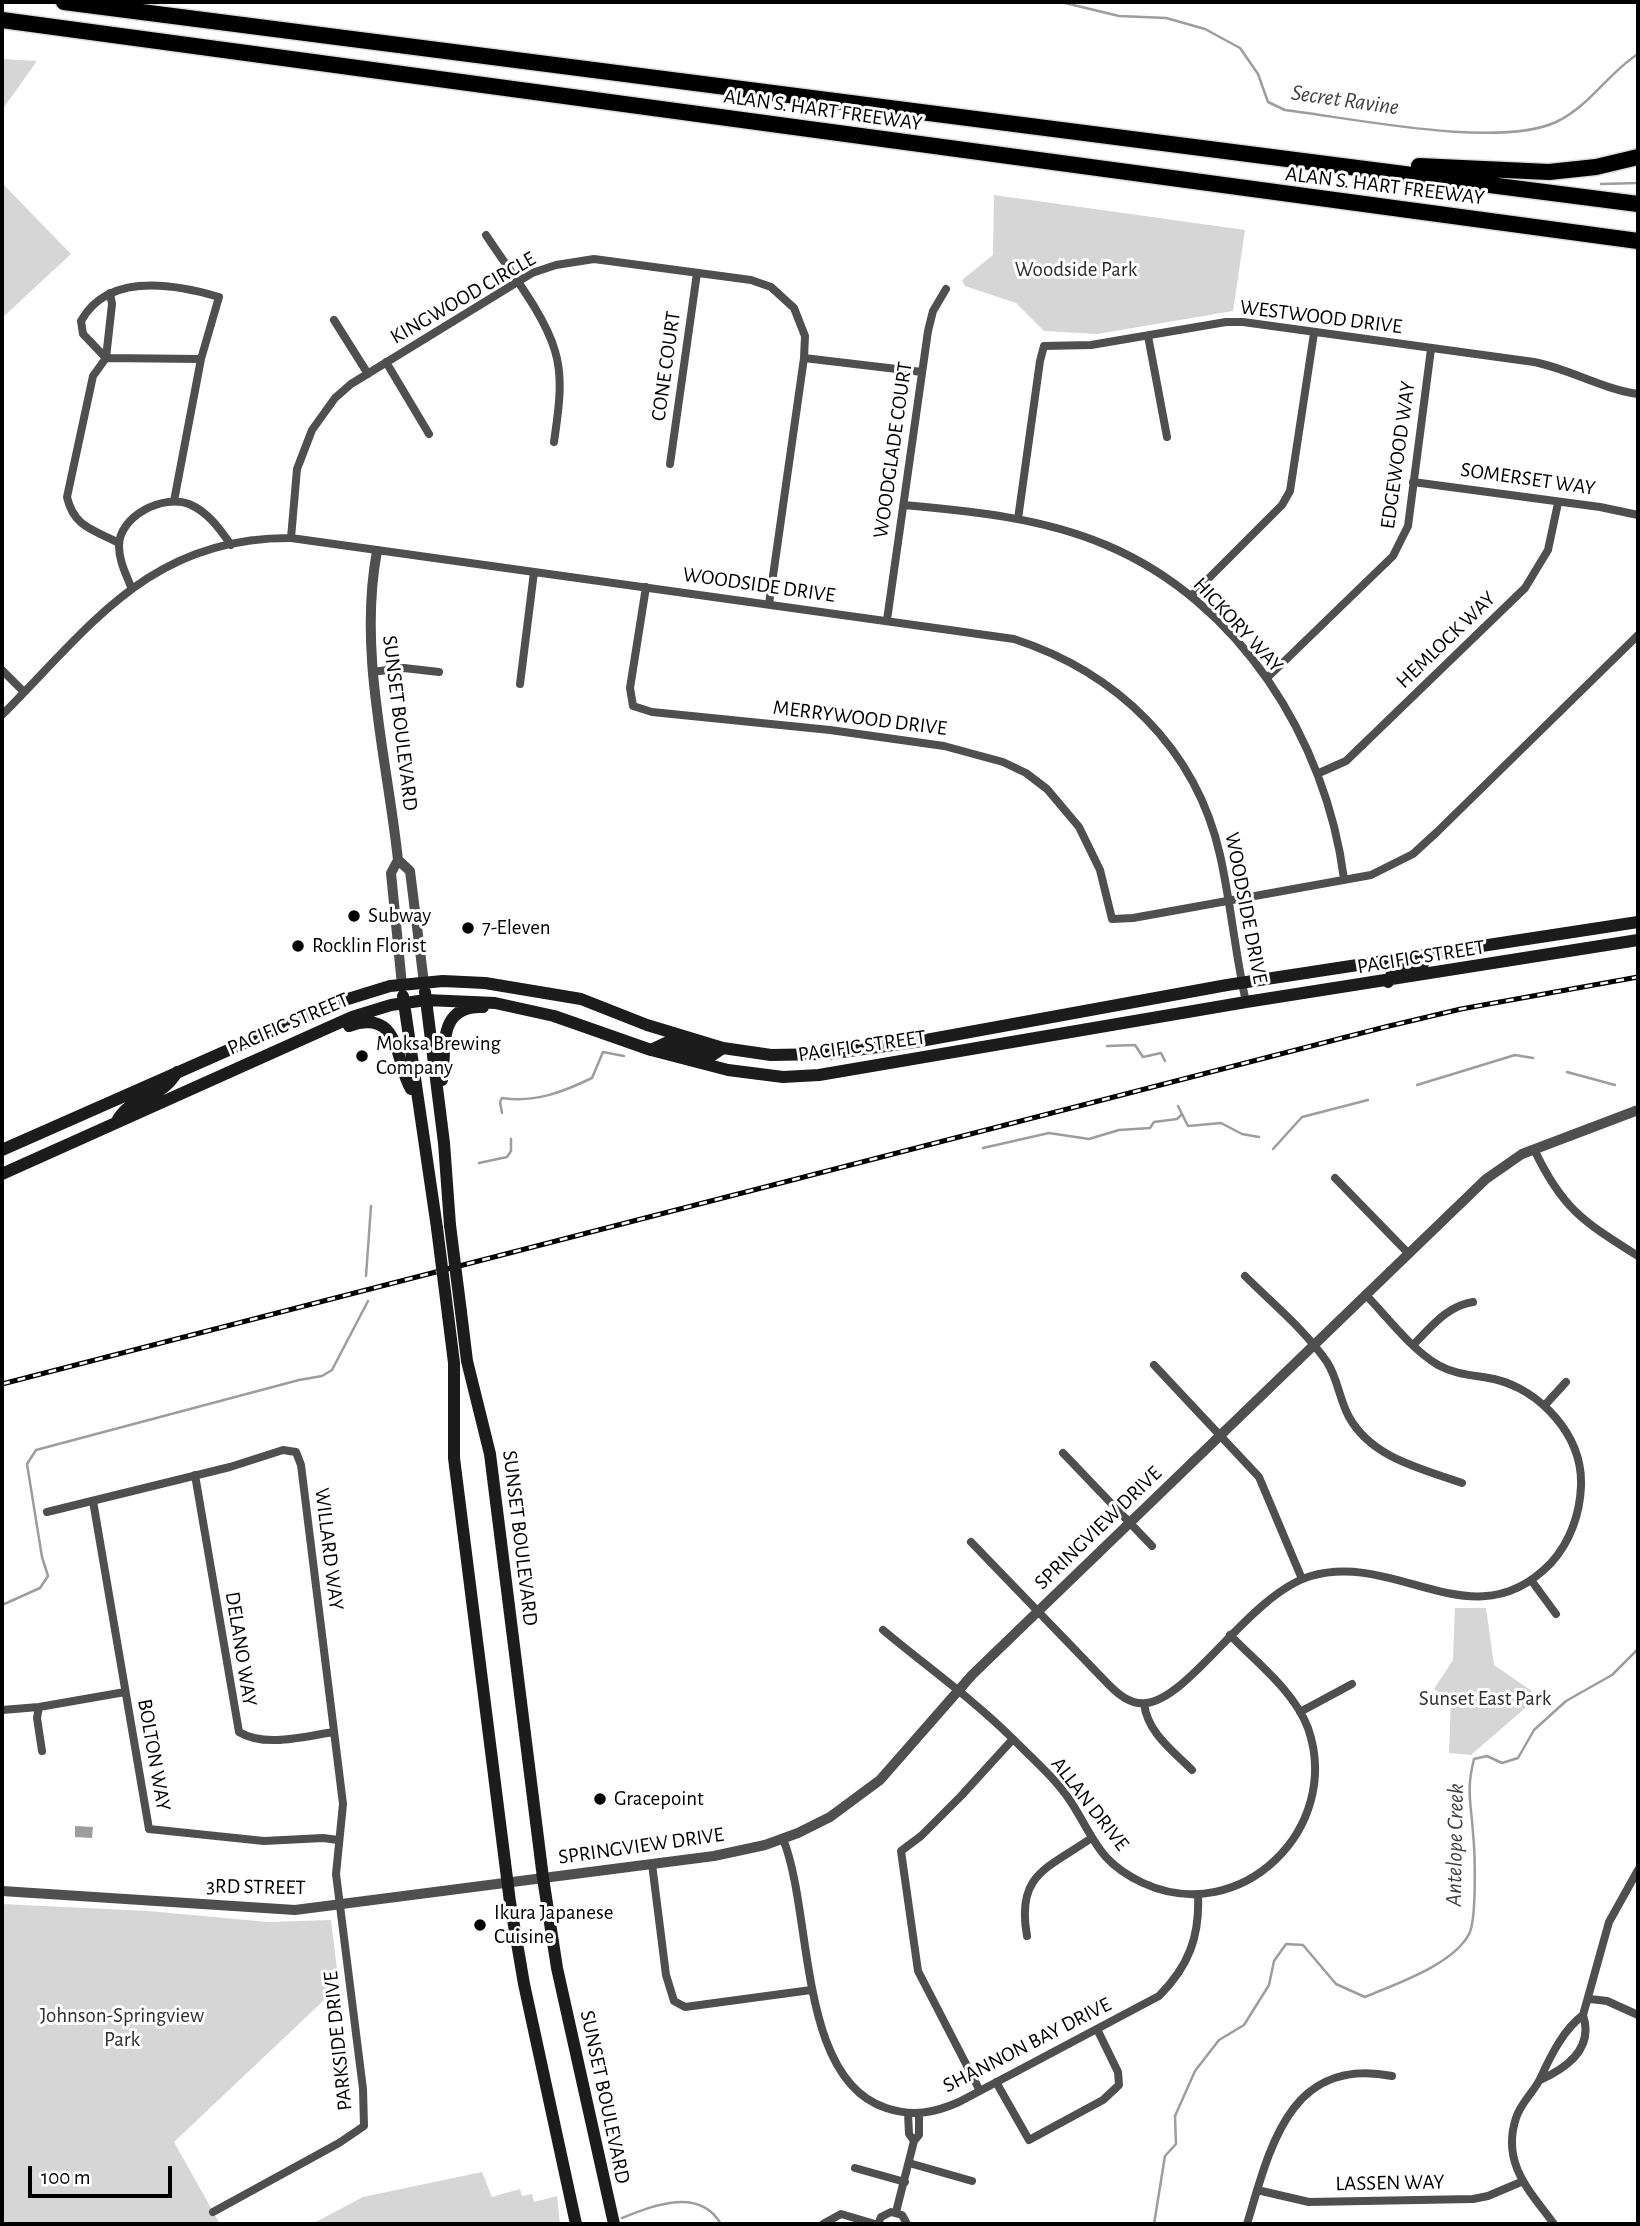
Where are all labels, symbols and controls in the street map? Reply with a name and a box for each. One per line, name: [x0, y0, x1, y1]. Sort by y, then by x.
water label: Secret Ravine: [1289, 79, 1401, 121]
street label: ALAN S. HART FREEWAY: [722, 84, 924, 136]
street label: ALAN S. HART FREEWAY: [1284, 161, 1486, 211]
street label: KINGWOOD CIRCLE: [386, 246, 540, 350]
park label: Woodside Park: [1015, 257, 1137, 283]
street label: WESTWOOD DRIVE: [1238, 295, 1404, 339]
street label: CONE COURT: [646, 309, 686, 423]
street label: WOODGLADE COURT: [868, 360, 918, 540]
street label: EDGEWOOD WAY: [1375, 379, 1421, 531]
street label: SOMERSET WAY: [1459, 457, 1597, 501]
street label: WOODSIDE DRIVE: [681, 562, 837, 608]
street label: HICKORY WAY: [1188, 572, 1288, 678]
street label: HEMLOCK WAY: [1391, 586, 1501, 694]
street label: SUNSET BOULEVARD: [377, 634, 423, 812]
street label: MERRYWOOD DRIVE: [772, 695, 948, 741]
street label: WOODSIDE DRIVE: [1219, 830, 1273, 986]
place label: Subway: [368, 903, 431, 929]
marker: Subway: [346, 908, 362, 924]
place label: 7-Eleven: [482, 915, 551, 941]
marker: 7-Eleven: [460, 920, 476, 936]
place label: Rocklin Florist: [312, 933, 426, 959]
street label: PACIFIC STREET: [1355, 934, 1487, 980]
marker: Rocklin Florist: [290, 938, 306, 954]
street label: PACIFIC STREET: [224, 987, 352, 1061]
street label: PACIFIC STREET: [796, 1025, 928, 1067]
place label: Moksa Brewing Company: [376, 1031, 501, 1081]
marker: Moksa Brewing Company: [354, 1048, 370, 1064]
street label: SUNSET BOULEVARD: [497, 1449, 543, 1627]
street label: SPRINGVIEW DRIVE: [1029, 1461, 1167, 1595]
street label: WILLARD WAY: [309, 1486, 349, 1612]
street label: DELANO WAY: [219, 1590, 263, 1708]
park label: Sunset East Park: [1419, 1686, 1551, 1712]
street label: BOLTON WAY: [132, 1697, 176, 1813]
street label: ALLAN DRIVE: [1046, 1752, 1134, 1856]
water label: Antelope Creek: [1440, 1783, 1470, 1907]
place label: Gracepoint: [614, 1786, 704, 1812]
marker: Gracepoint: [592, 1791, 608, 1807]
street label: SPRINGVIEW DRIVE: [557, 1822, 725, 1870]
street label: 3RD STREET: [206, 1874, 306, 1900]
place label: Ikura Japanese Cuisine: [494, 1900, 613, 1950]
marker: Ikura Japanese Cuisine: [472, 1917, 488, 1933]
street label: PARKSIDE DRIVE: [318, 1970, 358, 2112]
street label: SHANNON BAY DRIVE: [939, 1992, 1115, 2098]
park label: Johnson-Springview Park: [40, 2003, 204, 2053]
street label: SUNSET BOULEVARD: [574, 2008, 636, 2186]
scale bar: [32, 2152, 175, 2196]
text: 100 m: [41, 2167, 91, 2188]
street label: LASSEN WAY: [1335, 2169, 1445, 2197]

